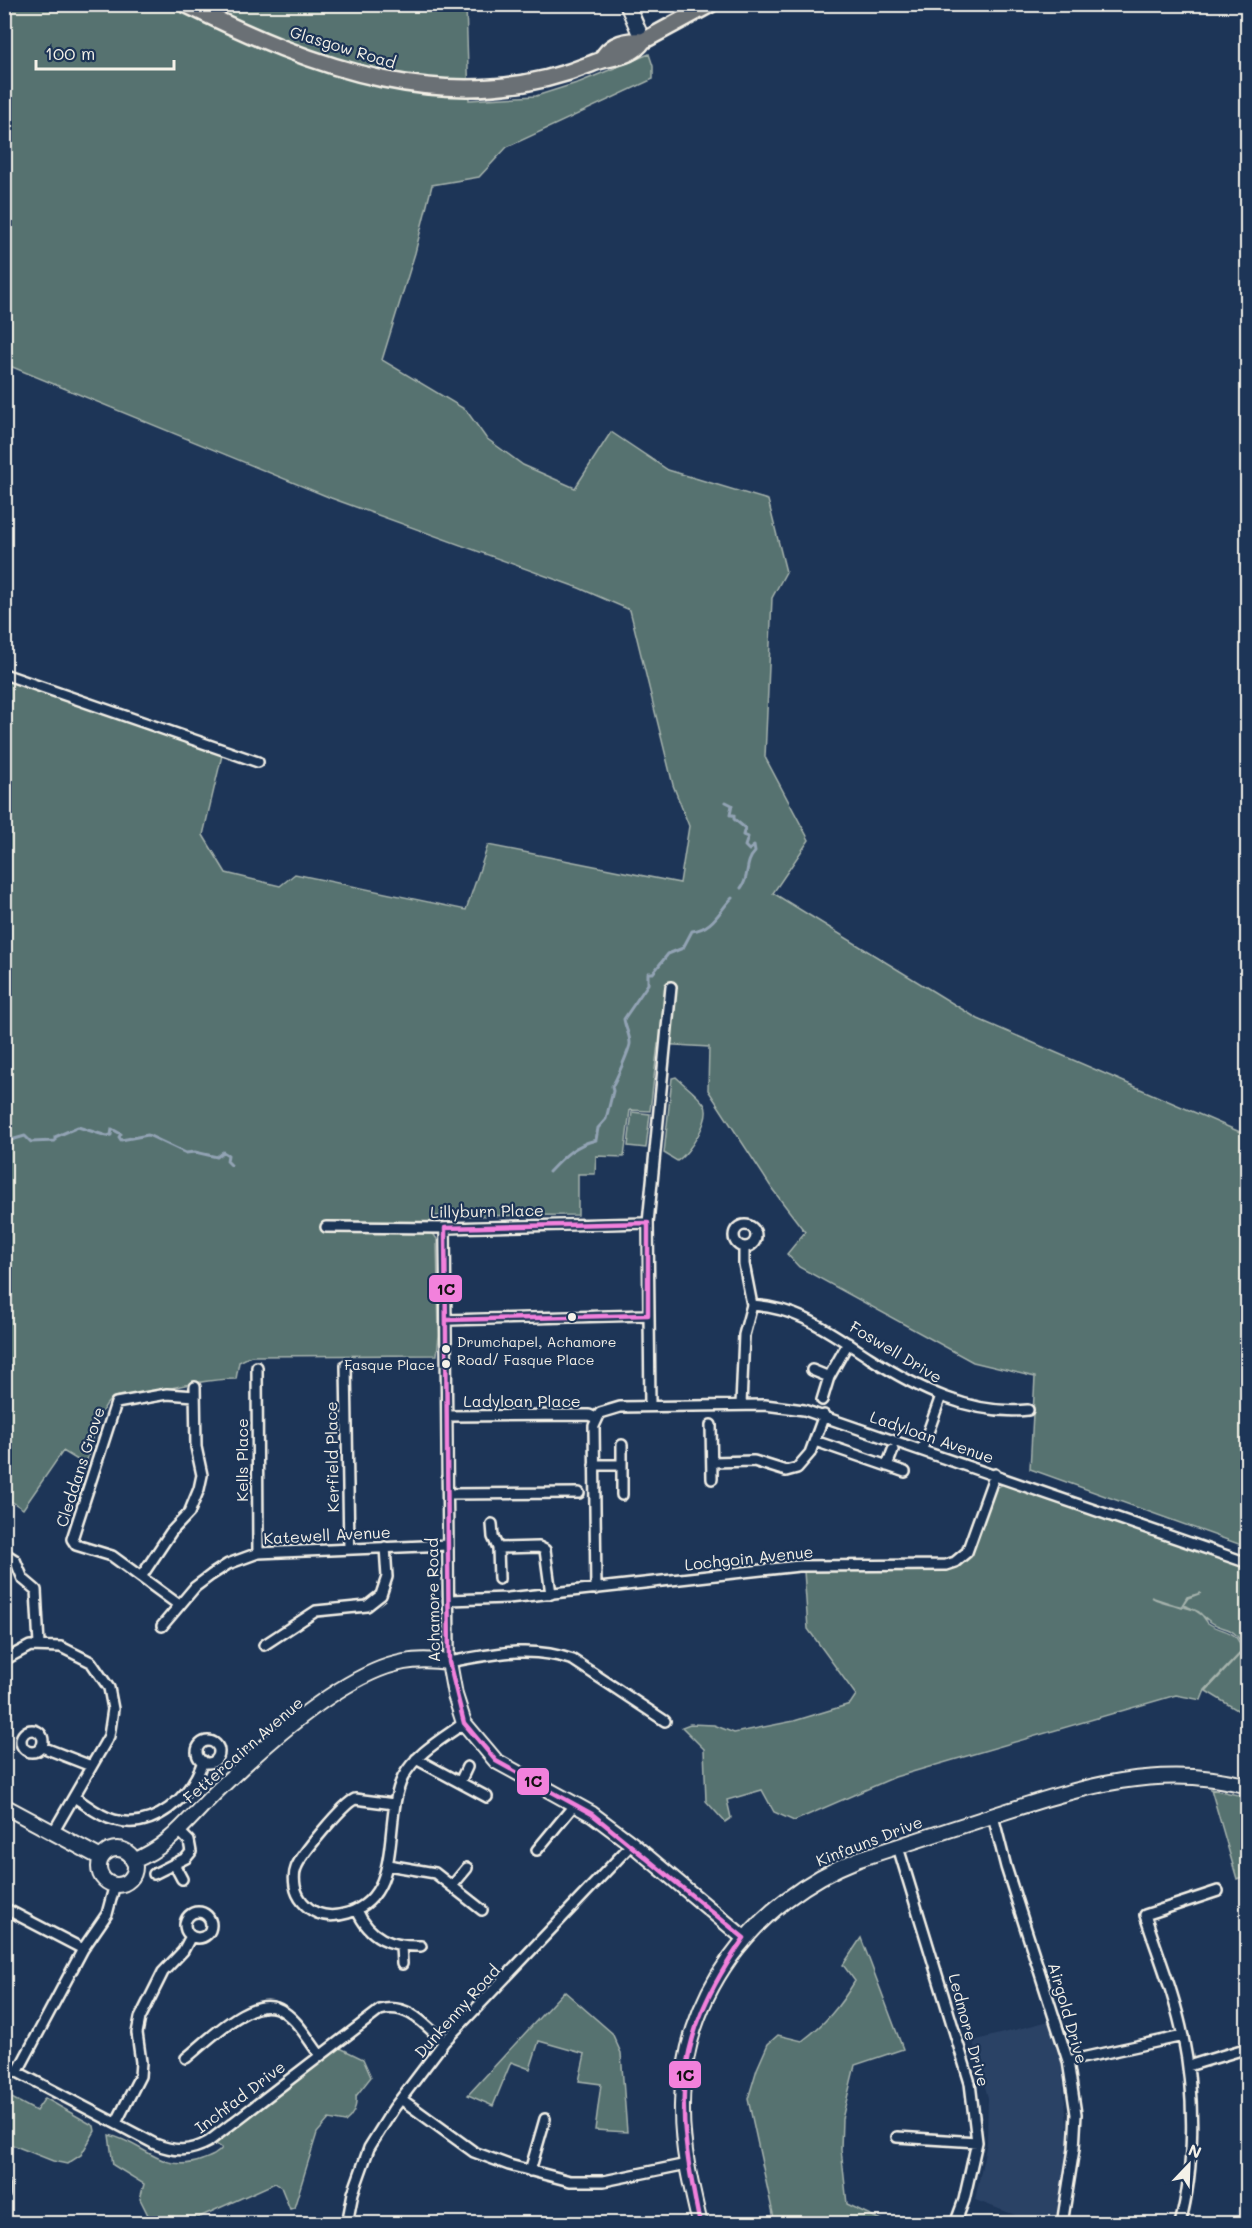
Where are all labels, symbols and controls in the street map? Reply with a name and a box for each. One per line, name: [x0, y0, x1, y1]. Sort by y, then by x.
street label: Glasgow Road: [288, 20, 399, 73]
scale bar: [36, 33, 174, 71]
text: 100 m: [45, 41, 95, 65]
street label: Lillyburn Place: [430, 1199, 544, 1222]
line badge: 1C: [428, 1274, 463, 1303]
text: 1C: [437, 1278, 456, 1299]
unlabelled marker: [566, 1311, 578, 1323]
street label: Foswell Drive: [846, 1316, 946, 1387]
place label: Drumchapel, Achamore Road/ Fasque Place: [457, 1332, 617, 1369]
marker: Drumchapel, Achamore Road/ Fasque Place: [440, 1343, 452, 1355]
place label: Fasque Place: [344, 1355, 435, 1374]
marker: Fasque Place: [440, 1358, 452, 1370]
street label: Ladyloan Place: [463, 1390, 581, 1411]
street label: Kerfield Place: [320, 1401, 343, 1513]
street label: Cleddans Grove: [50, 1404, 109, 1530]
street label: Ladyloan Avenue: [867, 1405, 997, 1468]
street label: Kells Place: [231, 1418, 252, 1502]
street label: Katewell Avenue: [263, 1521, 391, 1548]
street label: Achamore Road: [421, 1538, 444, 1662]
street label: Lochgoin Avenue: [684, 1540, 814, 1575]
street label: Fettercairn Avenue: [178, 1692, 307, 1808]
line badge: 1C: [516, 1767, 550, 1796]
text: 1C: [524, 1770, 543, 1791]
street label: Kinfauns Drive: [813, 1811, 925, 1870]
street label: Dunkenny Road: [409, 1960, 504, 2062]
street label: Airgold Drive: [1044, 1960, 1093, 2066]
street label: Ledmore Drive: [944, 1971, 995, 2089]
street label: Inchfad Drive: [190, 2056, 289, 2138]
line badge: 1C: [668, 2060, 702, 2089]
text: 1C: [676, 2064, 695, 2085]
north arrow: [1159, 2135, 1219, 2195]
text: N: [1185, 2139, 1205, 2163]

